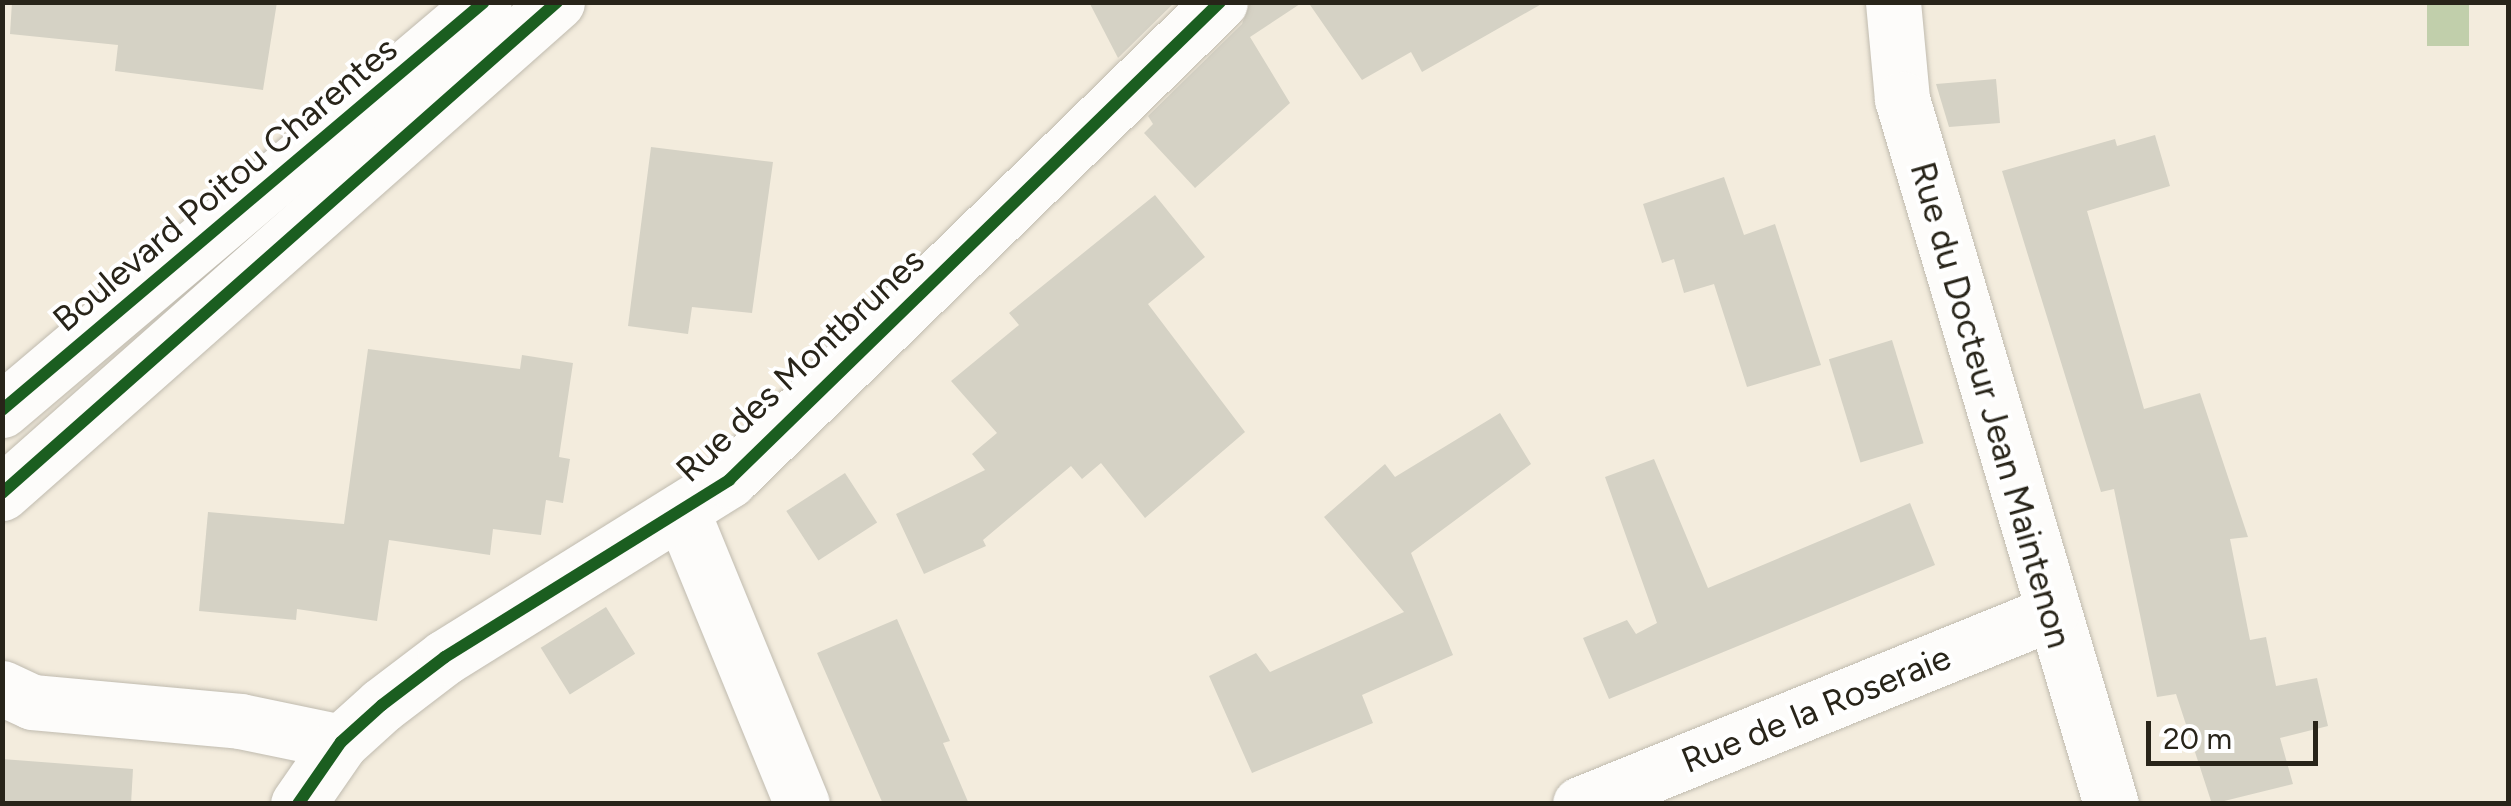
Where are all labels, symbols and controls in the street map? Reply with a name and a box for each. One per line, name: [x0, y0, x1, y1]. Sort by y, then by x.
street label: Boulevard Poitou Charentes: [45, 28, 405, 340]
street label: Rue du Docteur Jean Maintenon: [1901, 157, 2081, 653]
street label: Rue des Montbrunes: [667, 239, 933, 491]
street label: Rue de la Roseraie: [1675, 636, 1957, 782]
scale bar: [2151, 701, 2324, 763]
text: 20 m: [2163, 720, 2232, 757]

